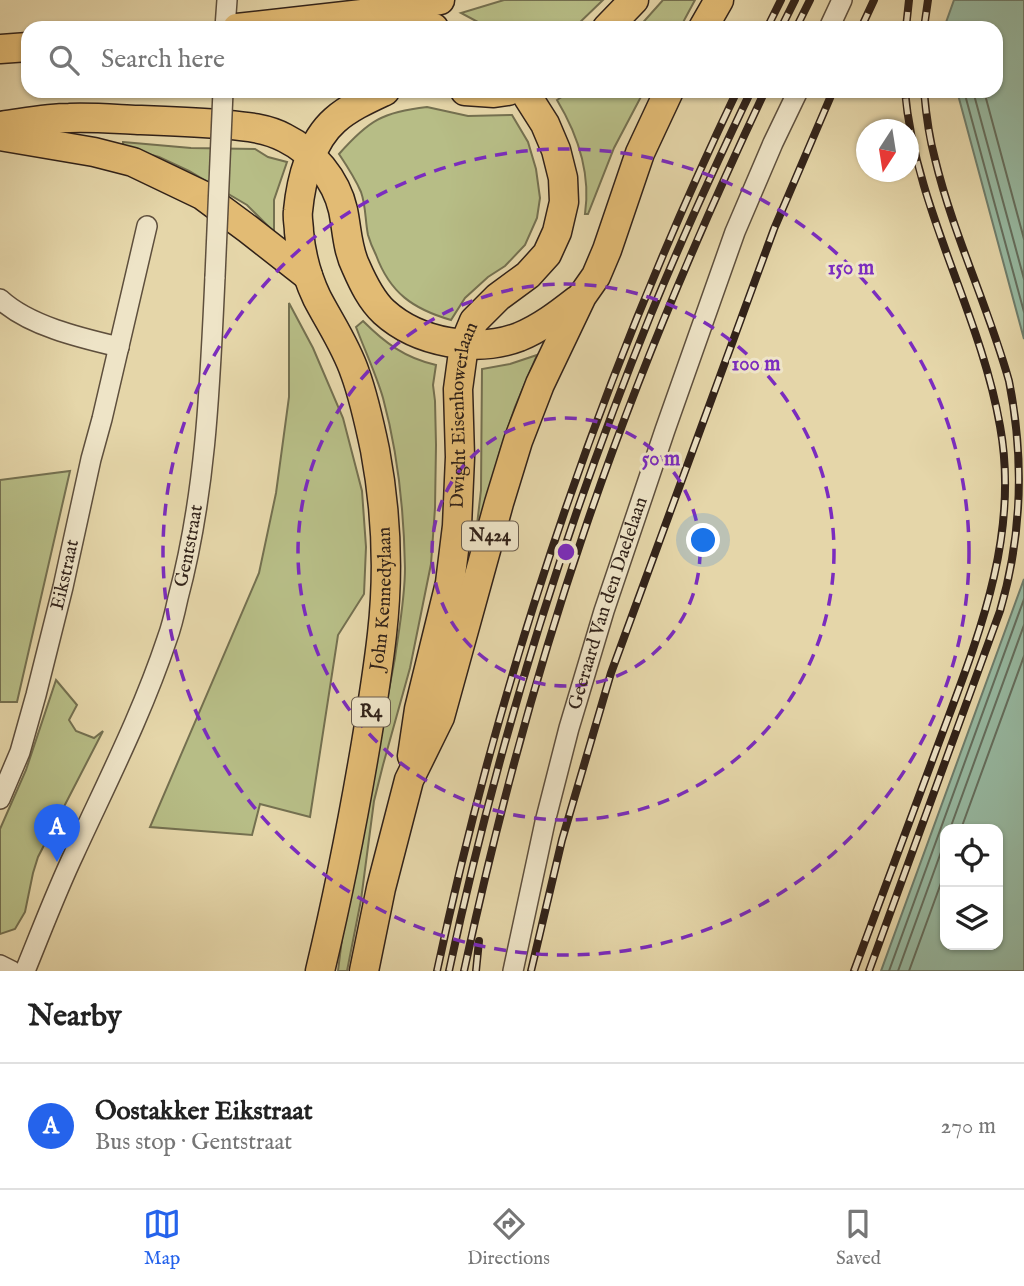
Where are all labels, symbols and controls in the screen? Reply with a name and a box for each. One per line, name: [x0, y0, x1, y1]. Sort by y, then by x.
search box: [21, 21, 1003, 98]
icon: search: [45, 41, 83, 79]
text: Search here: [101, 43, 225, 76]
north arrow: [856, 119, 919, 182]
text: 150 m: [828, 255, 875, 282]
street label: Dwight Eisenhowerlaan: [446, 319, 484, 509]
text: 100 m: [731, 351, 781, 378]
text: 50 m: [642, 446, 681, 473]
street label: Geeraard Van den Daelelaan: [563, 494, 654, 713]
street label: Gentstraat: [169, 503, 209, 590]
road number: N424: [462, 522, 518, 550]
your location: [686, 523, 720, 557]
street label: John Kennedylaan: [365, 526, 398, 674]
street label: Eikstraat: [46, 537, 85, 613]
centre of rings: [554, 540, 578, 564]
road number: R4: [352, 698, 390, 726]
pin: A: [34, 804, 80, 862]
map controls: [940, 824, 1003, 950]
button: locate: [940, 824, 1003, 887]
button: layers: [940, 887, 1003, 950]
text: Nearby: [28, 998, 121, 1036]
text: Oostakker Eikstraat: [95, 1095, 313, 1128]
text: A: [43, 1112, 59, 1141]
text: 270 m: [941, 1112, 996, 1141]
text: Bus stop · Gentstraat: [95, 1128, 292, 1157]
tab: Map: [143, 1205, 181, 1271]
tab: Directions: [467, 1205, 550, 1271]
tab: Saved: [836, 1205, 881, 1271]

